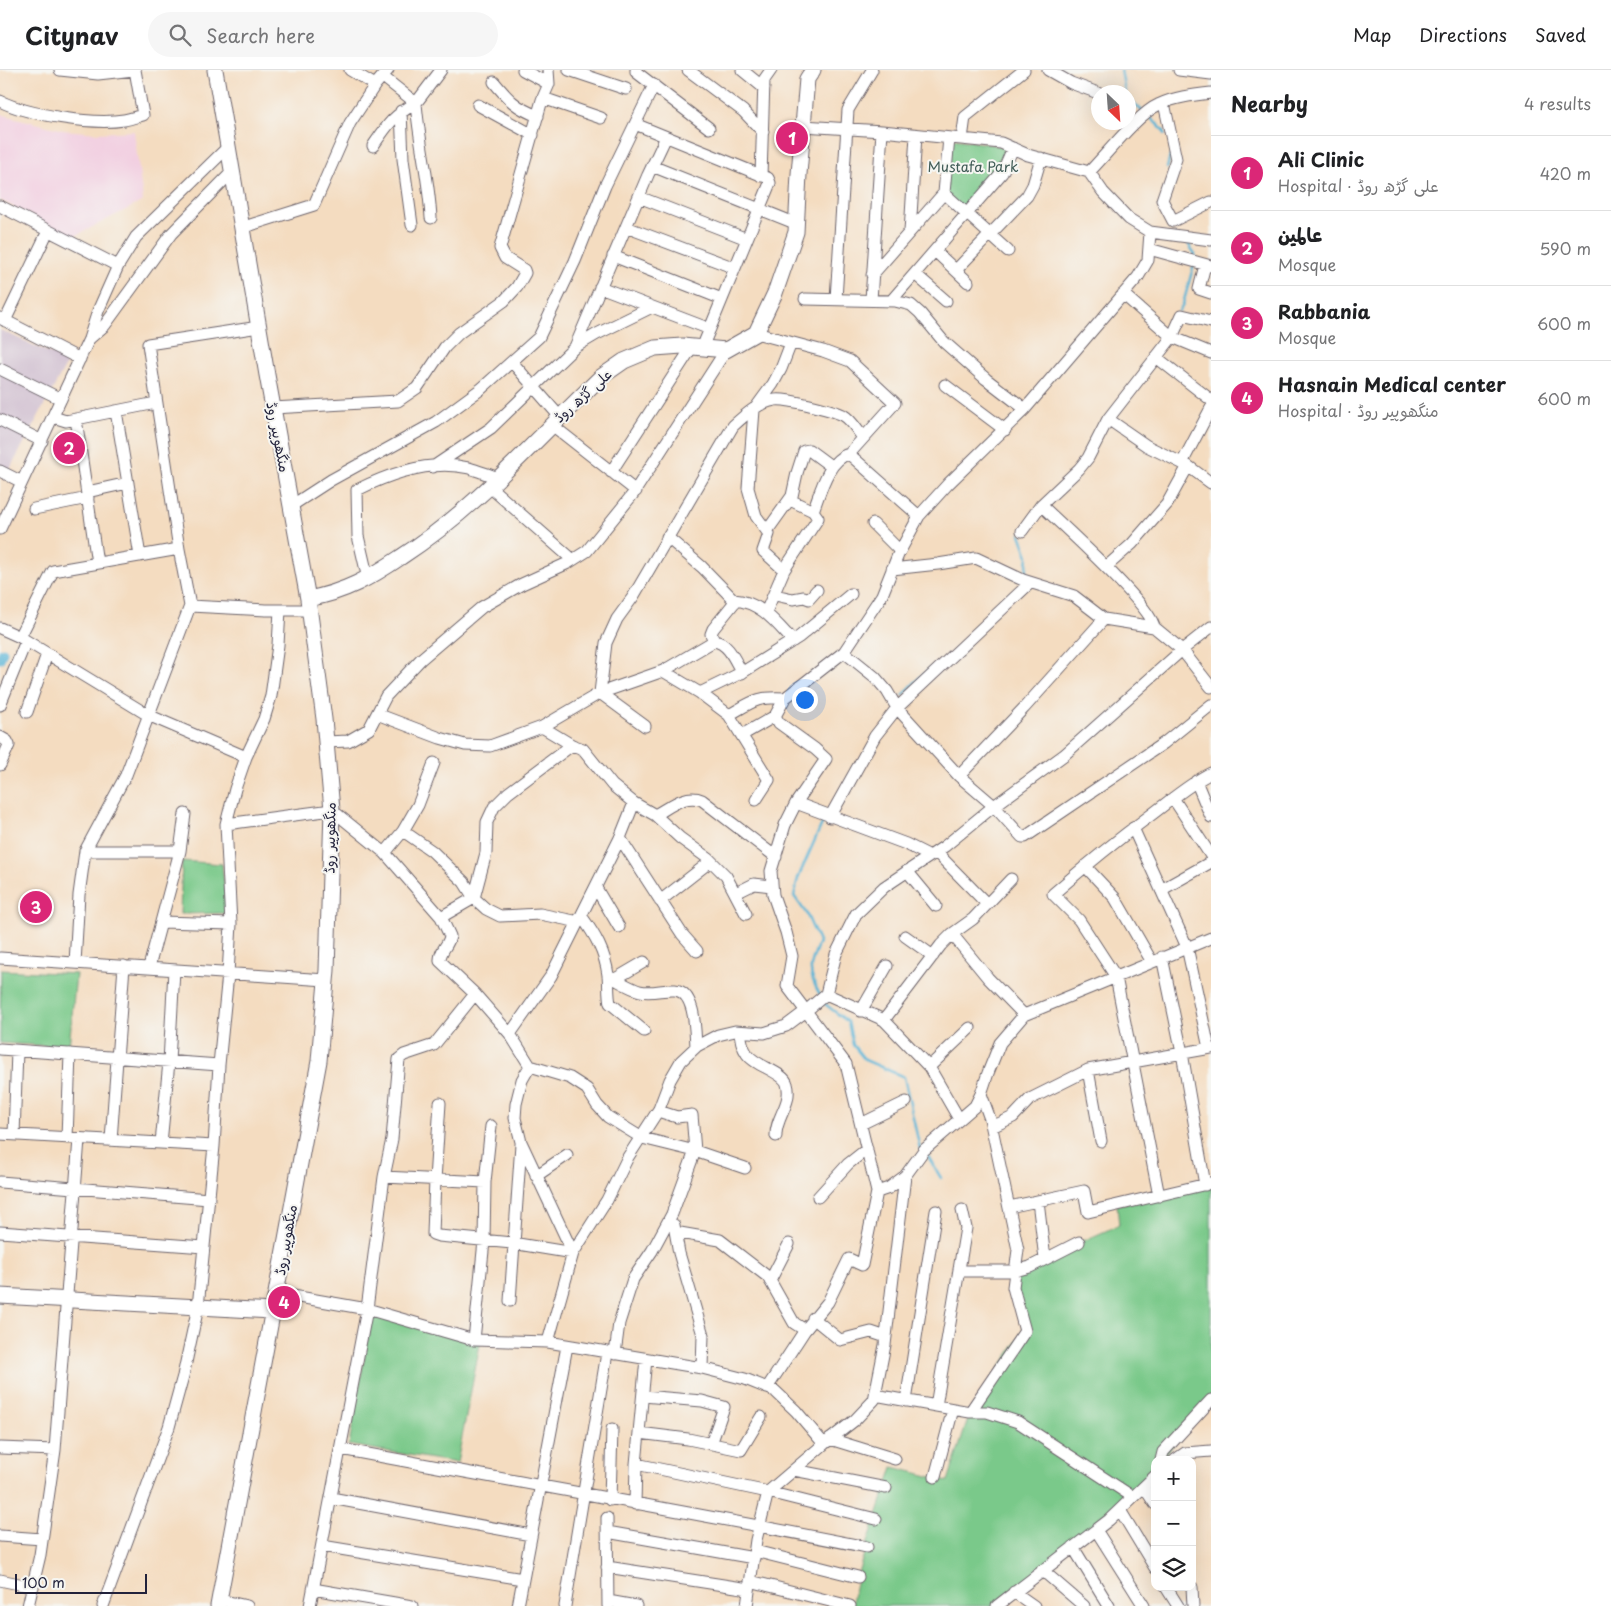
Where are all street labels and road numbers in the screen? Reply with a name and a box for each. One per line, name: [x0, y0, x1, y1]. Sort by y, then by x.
street label: علی گڑھ روڈ: [549, 364, 616, 427]
street label: منگھوپیر روڈ: [261, 400, 296, 474]
street label: منگھوپیر روڈ: [318, 802, 341, 874]
street label: منگھوپیر روڈ: [269, 1203, 302, 1277]

